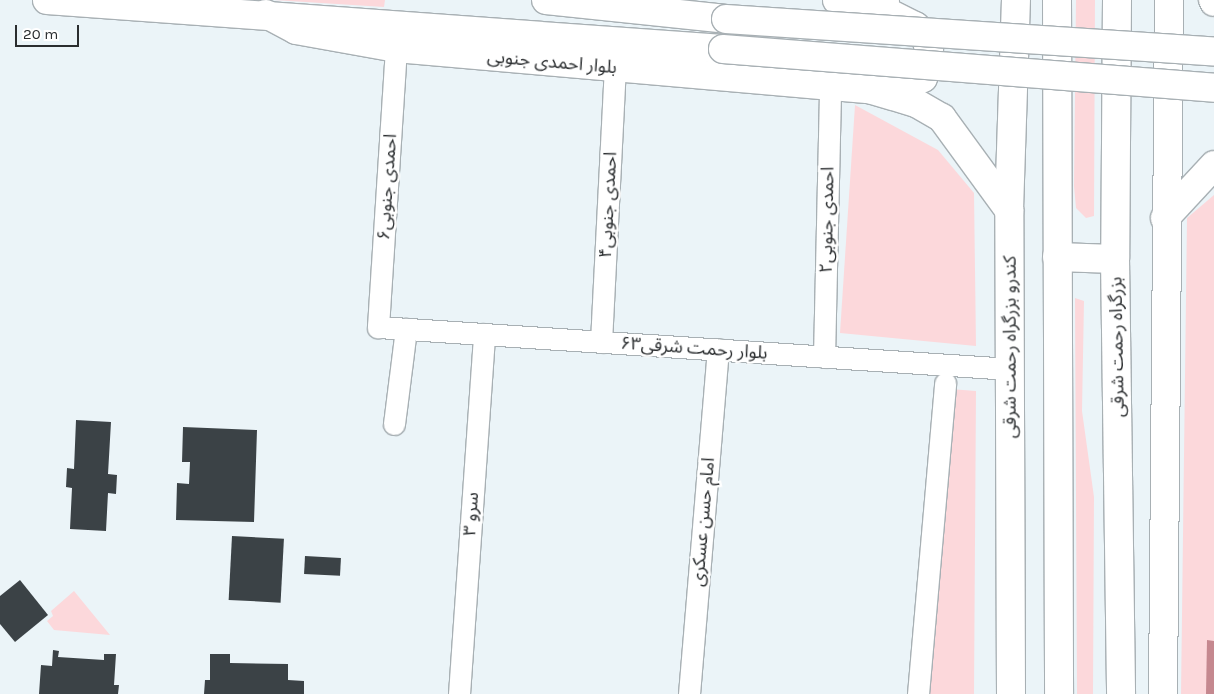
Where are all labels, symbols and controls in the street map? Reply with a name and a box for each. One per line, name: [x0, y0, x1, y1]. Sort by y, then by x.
scale bar: [18, 15, 81, 47]
text: 20 m: [23, 25, 58, 43]
street label: بلوار احمدی جنوبی: [486, 46, 618, 78]
street label: احمدی جنوبی۶: [373, 133, 401, 241]
street label: احمدی جنوبی۴: [594, 151, 622, 259]
street label: احمدی جنوبی۲: [815, 167, 839, 273]
street label: کندرو بزرگراه رحمت شرقی: [999, 256, 1021, 438]
street label: بزرگراه رحمت شرقی: [1105, 277, 1129, 417]
street label: بلوار رحمت شرقی۶۳: [620, 332, 768, 364]
street label: امام حسن عسکری: [687, 457, 719, 587]
street label: سرو ۳: [459, 491, 483, 537]

